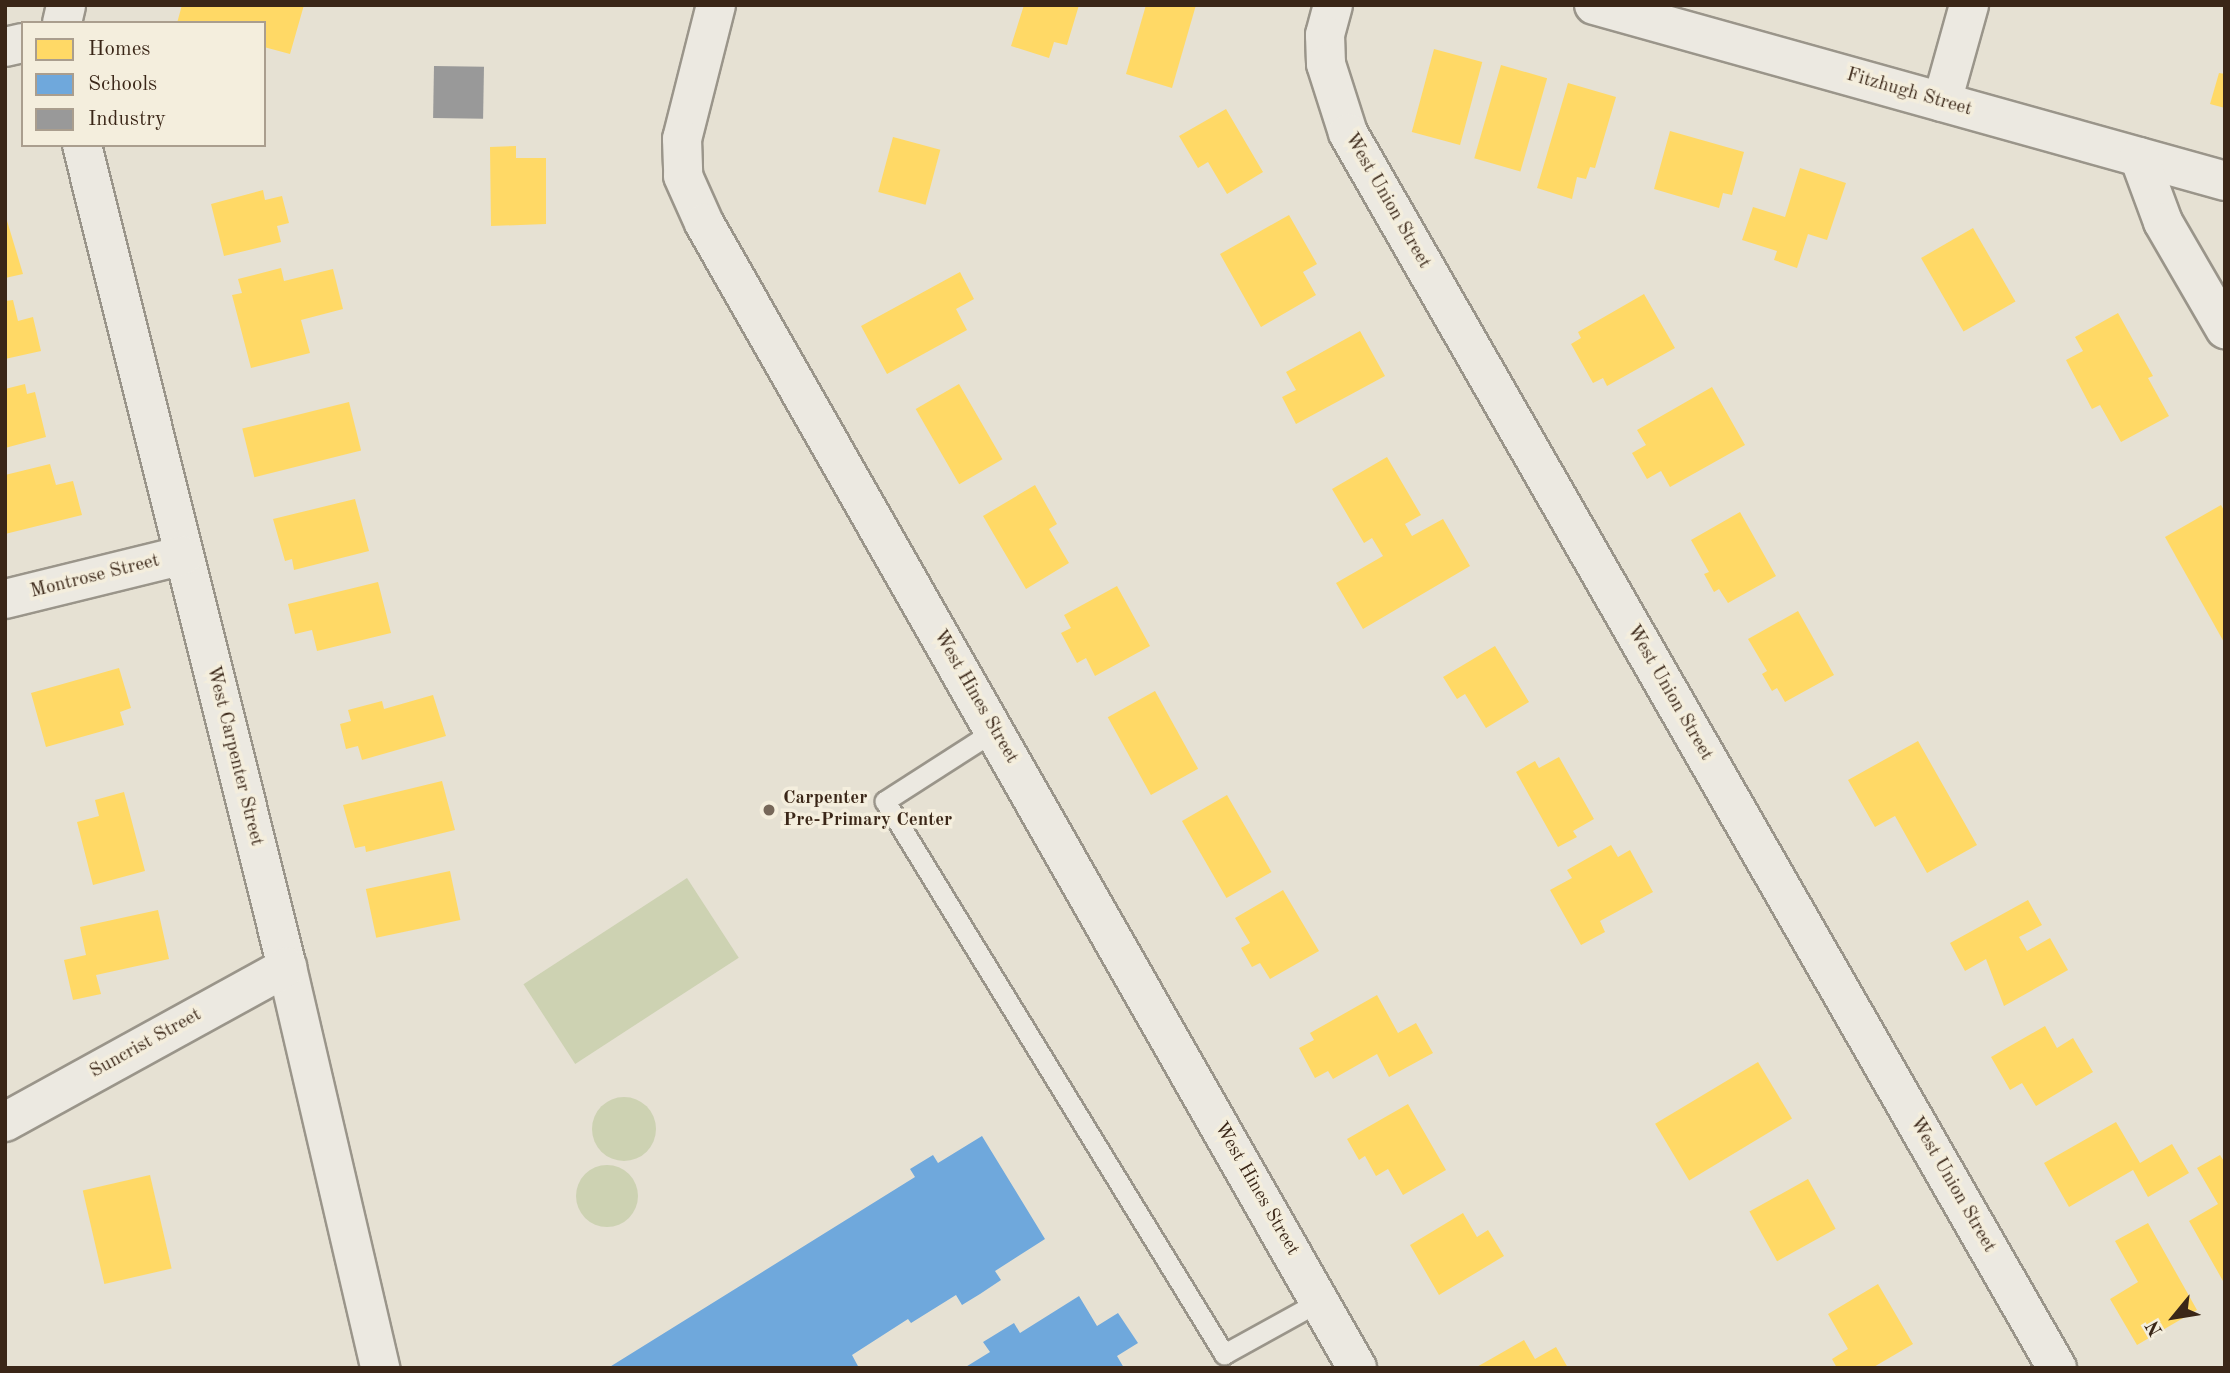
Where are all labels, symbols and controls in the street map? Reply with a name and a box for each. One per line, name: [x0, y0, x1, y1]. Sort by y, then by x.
legend: [21, 21, 266, 147]
text: Homes: [88, 39, 150, 60]
street label: Fitzhugh Street: [1844, 64, 1974, 122]
text: Schools: [88, 74, 157, 95]
text: Industry: [88, 109, 166, 130]
street label: West Union Street: [1339, 129, 1435, 273]
street label: Montrose Street: [28, 550, 162, 604]
street label: West Union Street: [1621, 621, 1717, 765]
street label: West Hines Street: [928, 626, 1022, 768]
street label: West Carpenter Street: [201, 663, 267, 849]
place label: Carpenter Pre-Primary Center: [783, 788, 952, 832]
marker: Carpenter Pre-Primary Center: [761, 802, 777, 818]
street label: Suncrist Street: [86, 1004, 206, 1084]
street label: West Union Street: [1904, 1113, 2000, 1257]
street label: West Hines Street: [1209, 1118, 1303, 1260]
north arrow: [2139, 1282, 2209, 1352]
text: N: [2144, 1317, 2167, 1339]

